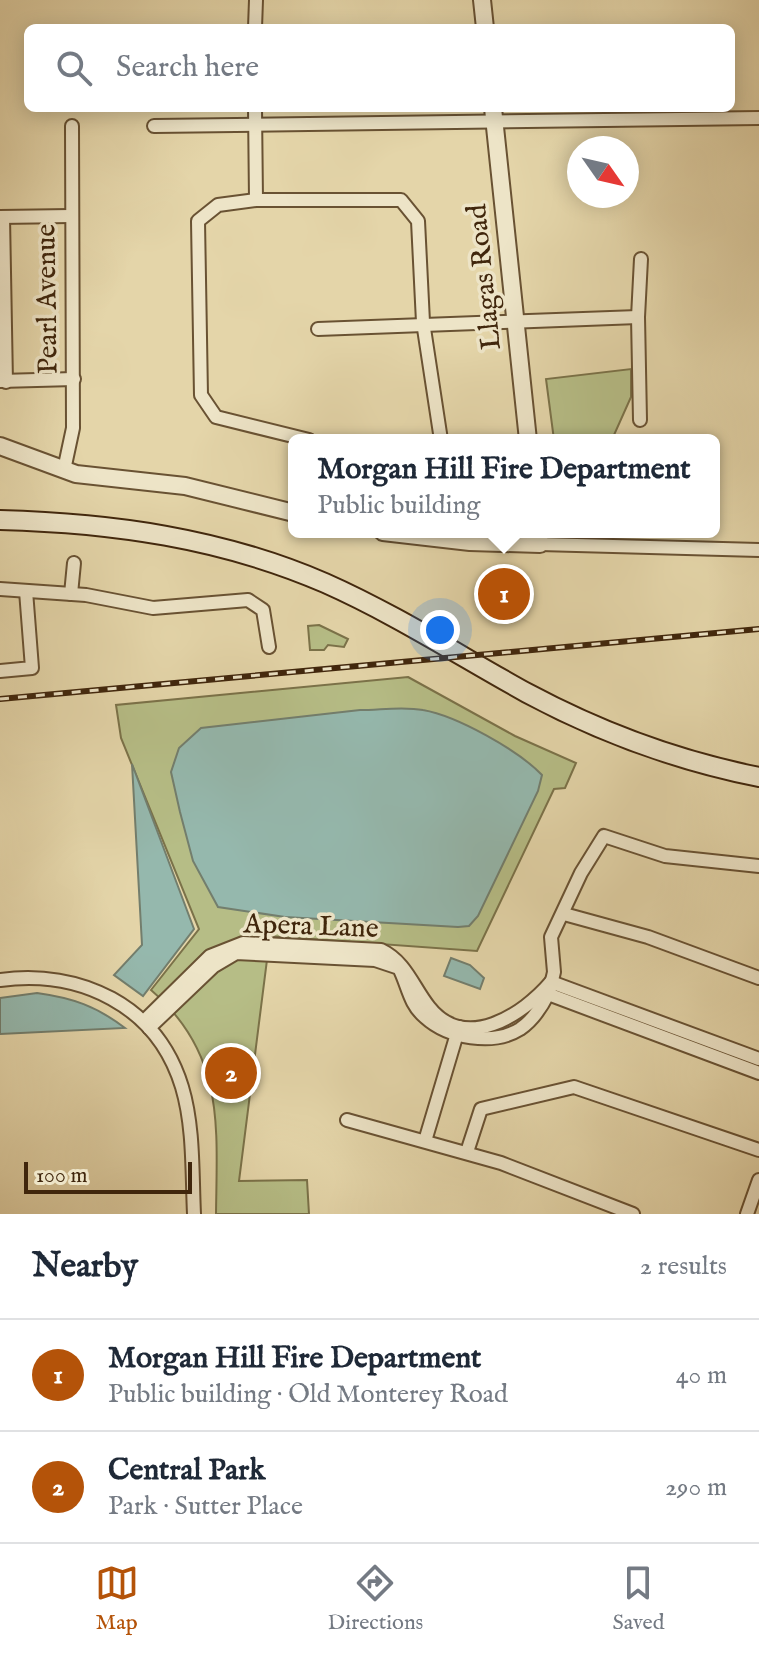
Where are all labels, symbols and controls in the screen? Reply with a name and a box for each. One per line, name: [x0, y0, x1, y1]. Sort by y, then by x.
search box: [24, 24, 735, 112]
icon: search: [52, 46, 96, 90]
text: Search here: [116, 49, 259, 87]
north arrow: [567, 136, 639, 208]
street label: Llagas Road: [460, 202, 510, 352]
street label: Pearl Avenue: [29, 223, 67, 374]
popup: [288, 434, 720, 538]
text: Morgan Hill Fire Department: [317, 451, 691, 489]
text: Public building: [317, 489, 480, 522]
pin: 1: [478, 564, 530, 624]
your location: [420, 610, 460, 650]
street label: Apera Lane: [242, 907, 379, 947]
pin: 2: [205, 1043, 257, 1103]
scale bar: [24, 1158, 192, 1194]
text: 100 m: [36, 1162, 88, 1190]
text: Nearby: [32, 1245, 138, 1288]
text: 2 results: [640, 1250, 727, 1283]
text: Morgan Hill Fire Department: [108, 1340, 481, 1378]
text: 1: [53, 1359, 63, 1392]
text: 40 m: [676, 1359, 727, 1392]
text: Public building · Old Monterey Road: [108, 1378, 508, 1411]
text: Central Park: [108, 1452, 265, 1490]
text: 2: [52, 1471, 64, 1504]
text: 290 m: [665, 1471, 727, 1504]
text: Park · Sutter Place: [108, 1490, 303, 1523]
tab: Map: [95, 1561, 139, 1637]
tab: Directions: [328, 1561, 423, 1637]
tab: Saved: [612, 1561, 664, 1637]

